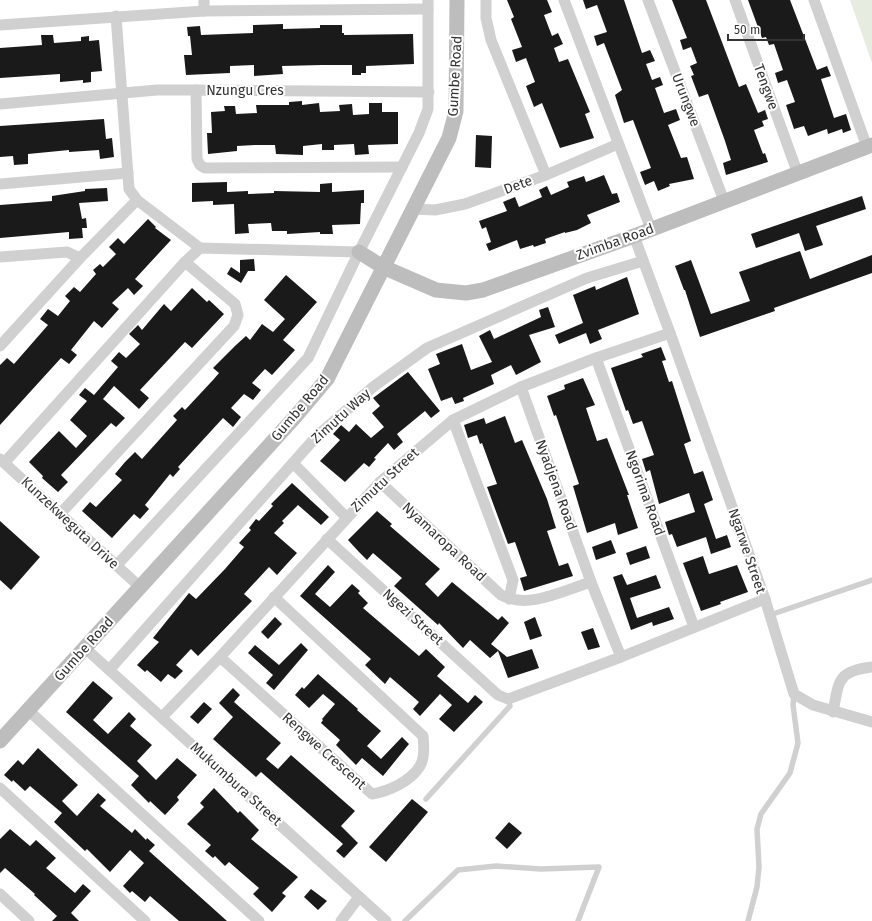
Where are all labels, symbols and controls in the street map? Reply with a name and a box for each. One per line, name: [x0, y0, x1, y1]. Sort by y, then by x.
scale bar: [728, 16, 804, 42]
text: 50 m: [734, 23, 760, 37]
street label: Gumbe Road: [444, 35, 466, 117]
street label: Tengwe: [750, 62, 782, 112]
street label: Urungwe: [668, 71, 704, 129]
street label: Nzungu Cres: [206, 82, 284, 99]
street label: Dete: [501, 172, 535, 198]
street label: Zvimba Road: [574, 220, 656, 264]
street label: Gumbe Road: [267, 372, 333, 444]
street label: Zimutu Way: [308, 385, 374, 447]
street label: Nyadjena Road: [532, 437, 580, 533]
street label: Zimutu Street: [348, 444, 423, 516]
street label: Ngorima Road: [622, 448, 668, 538]
street label: Kunzekweguta Drive: [18, 473, 122, 573]
street label: Nyamaropa Road: [399, 499, 489, 585]
street label: Ngarwe Street: [724, 506, 770, 597]
street label: Ngezi Street: [379, 585, 448, 649]
street label: Gumbe Road: [51, 613, 117, 685]
street label: Rengwe Crescent: [279, 709, 370, 794]
street label: Mukumbura Street: [187, 739, 286, 830]

